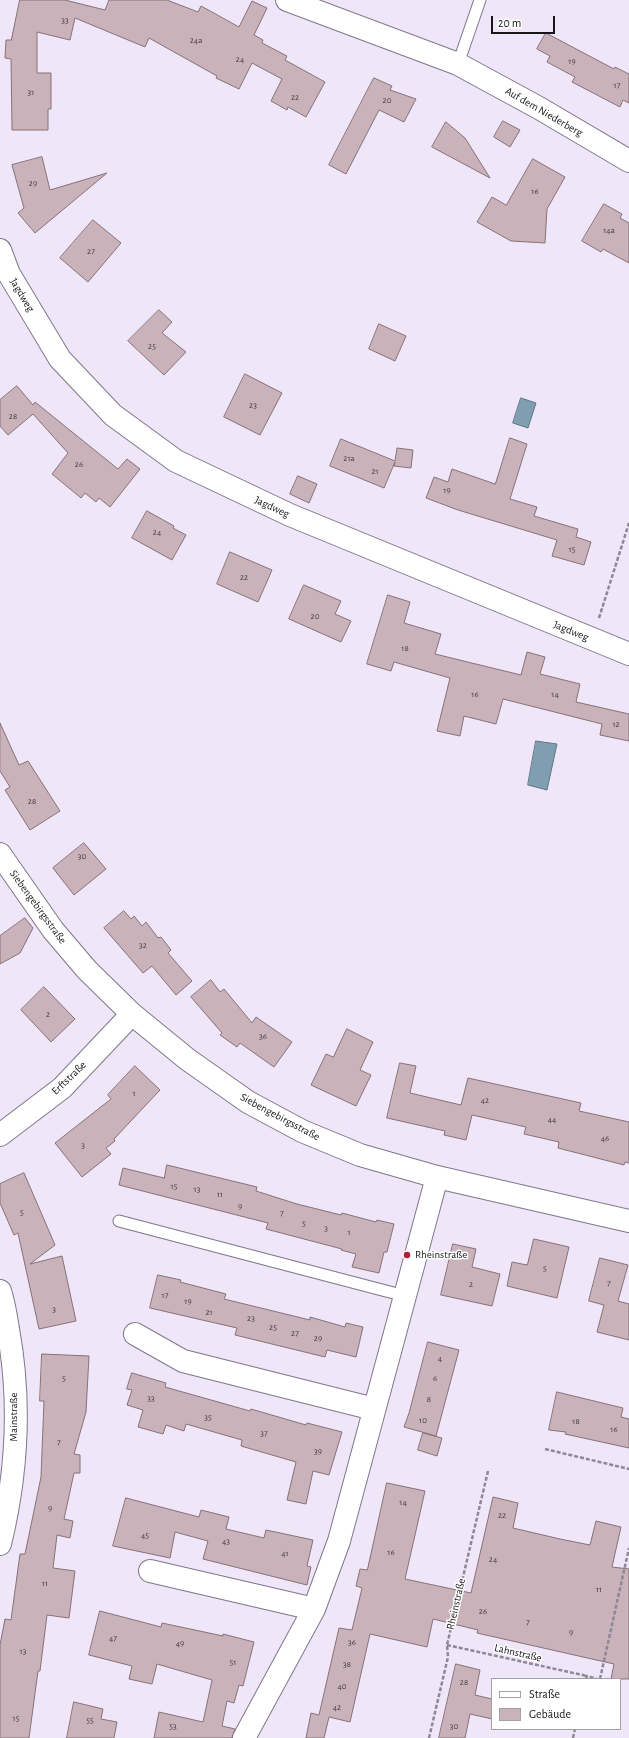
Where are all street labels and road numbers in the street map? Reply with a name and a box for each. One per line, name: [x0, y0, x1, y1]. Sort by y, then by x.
street label: Auf dem Niederberg: [503, 84, 585, 140]
street label: Jagdweg: [7, 276, 37, 314]
street label: Jagdweg: [252, 493, 292, 521]
street label: Jagdweg: [551, 618, 591, 644]
street label: Siebengebirgsstraße: [7, 867, 69, 947]
street label: Erftstraße: [49, 1058, 89, 1098]
street label: Siebengebirgsstraße: [238, 1090, 322, 1144]
street label: Mainstraße: [7, 1392, 21, 1442]
street label: Rheinstraße: [444, 1577, 468, 1631]
street label: Lahnstraße: [493, 1641, 543, 1665]

